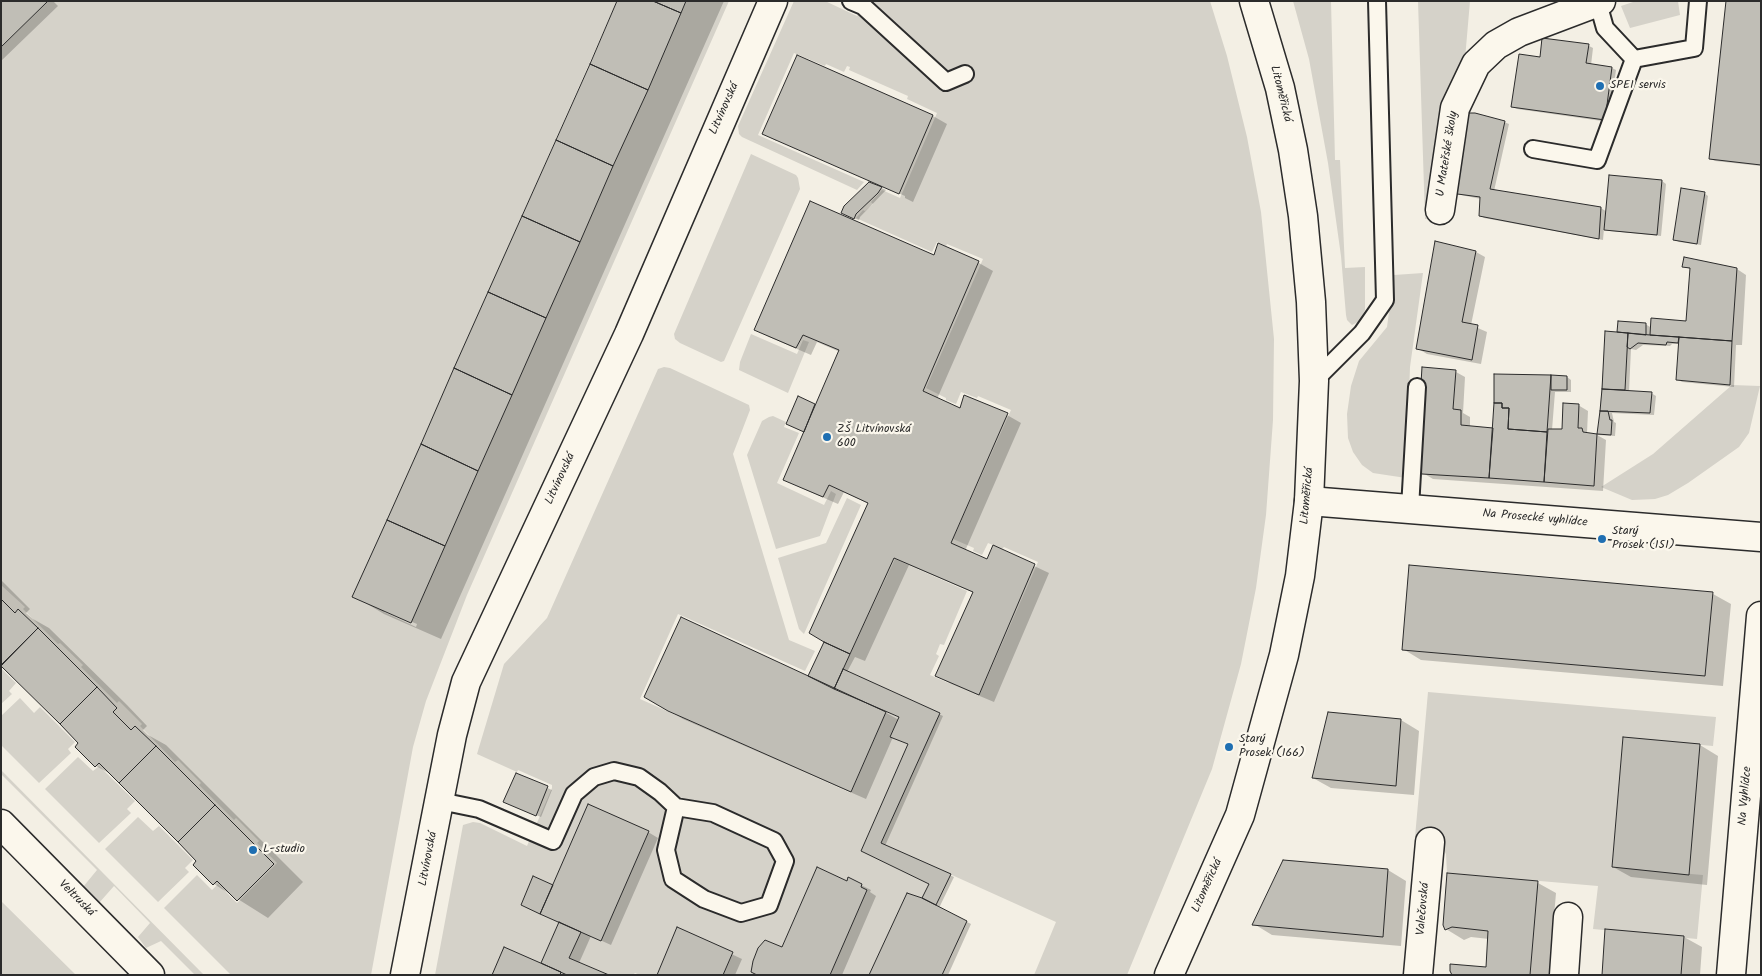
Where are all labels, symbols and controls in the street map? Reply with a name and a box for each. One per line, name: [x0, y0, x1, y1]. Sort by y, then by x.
street label: Litoměřická: [1266, 64, 1294, 124]
place label: SPEI servis: [1610, 79, 1666, 93]
marker: SPEI servis: [1594, 80, 1606, 92]
street label: Litvínovská: [707, 81, 743, 137]
street label: U Mateřské školy: [1434, 110, 1462, 198]
place label: ZŠ Litvínovská 600: [837, 423, 911, 451]
marker: ZŠ Litvínovská 600: [821, 431, 833, 443]
street label: Litvínovská: [543, 451, 579, 507]
street label: Litoměřická: [1298, 467, 1318, 525]
street label: Na Prosecké vyhlídce: [1482, 507, 1588, 531]
place label: Starý Prosek (151): [1612, 525, 1675, 553]
marker: Starý Prosek (151): [1596, 533, 1608, 545]
place label: Starý Prosek (166): [1239, 733, 1305, 761]
marker: Starý Prosek (166): [1223, 741, 1235, 753]
street label: Na Vyhlídce: [1736, 766, 1756, 826]
street label: Litvínovská: [417, 830, 441, 888]
place label: L-studio: [263, 843, 305, 857]
marker: L-studio: [247, 844, 259, 856]
street label: Litoměřická: [1190, 857, 1226, 915]
street label: Veltruská: [55, 878, 97, 920]
street label: Valečovská: [1415, 882, 1433, 936]

